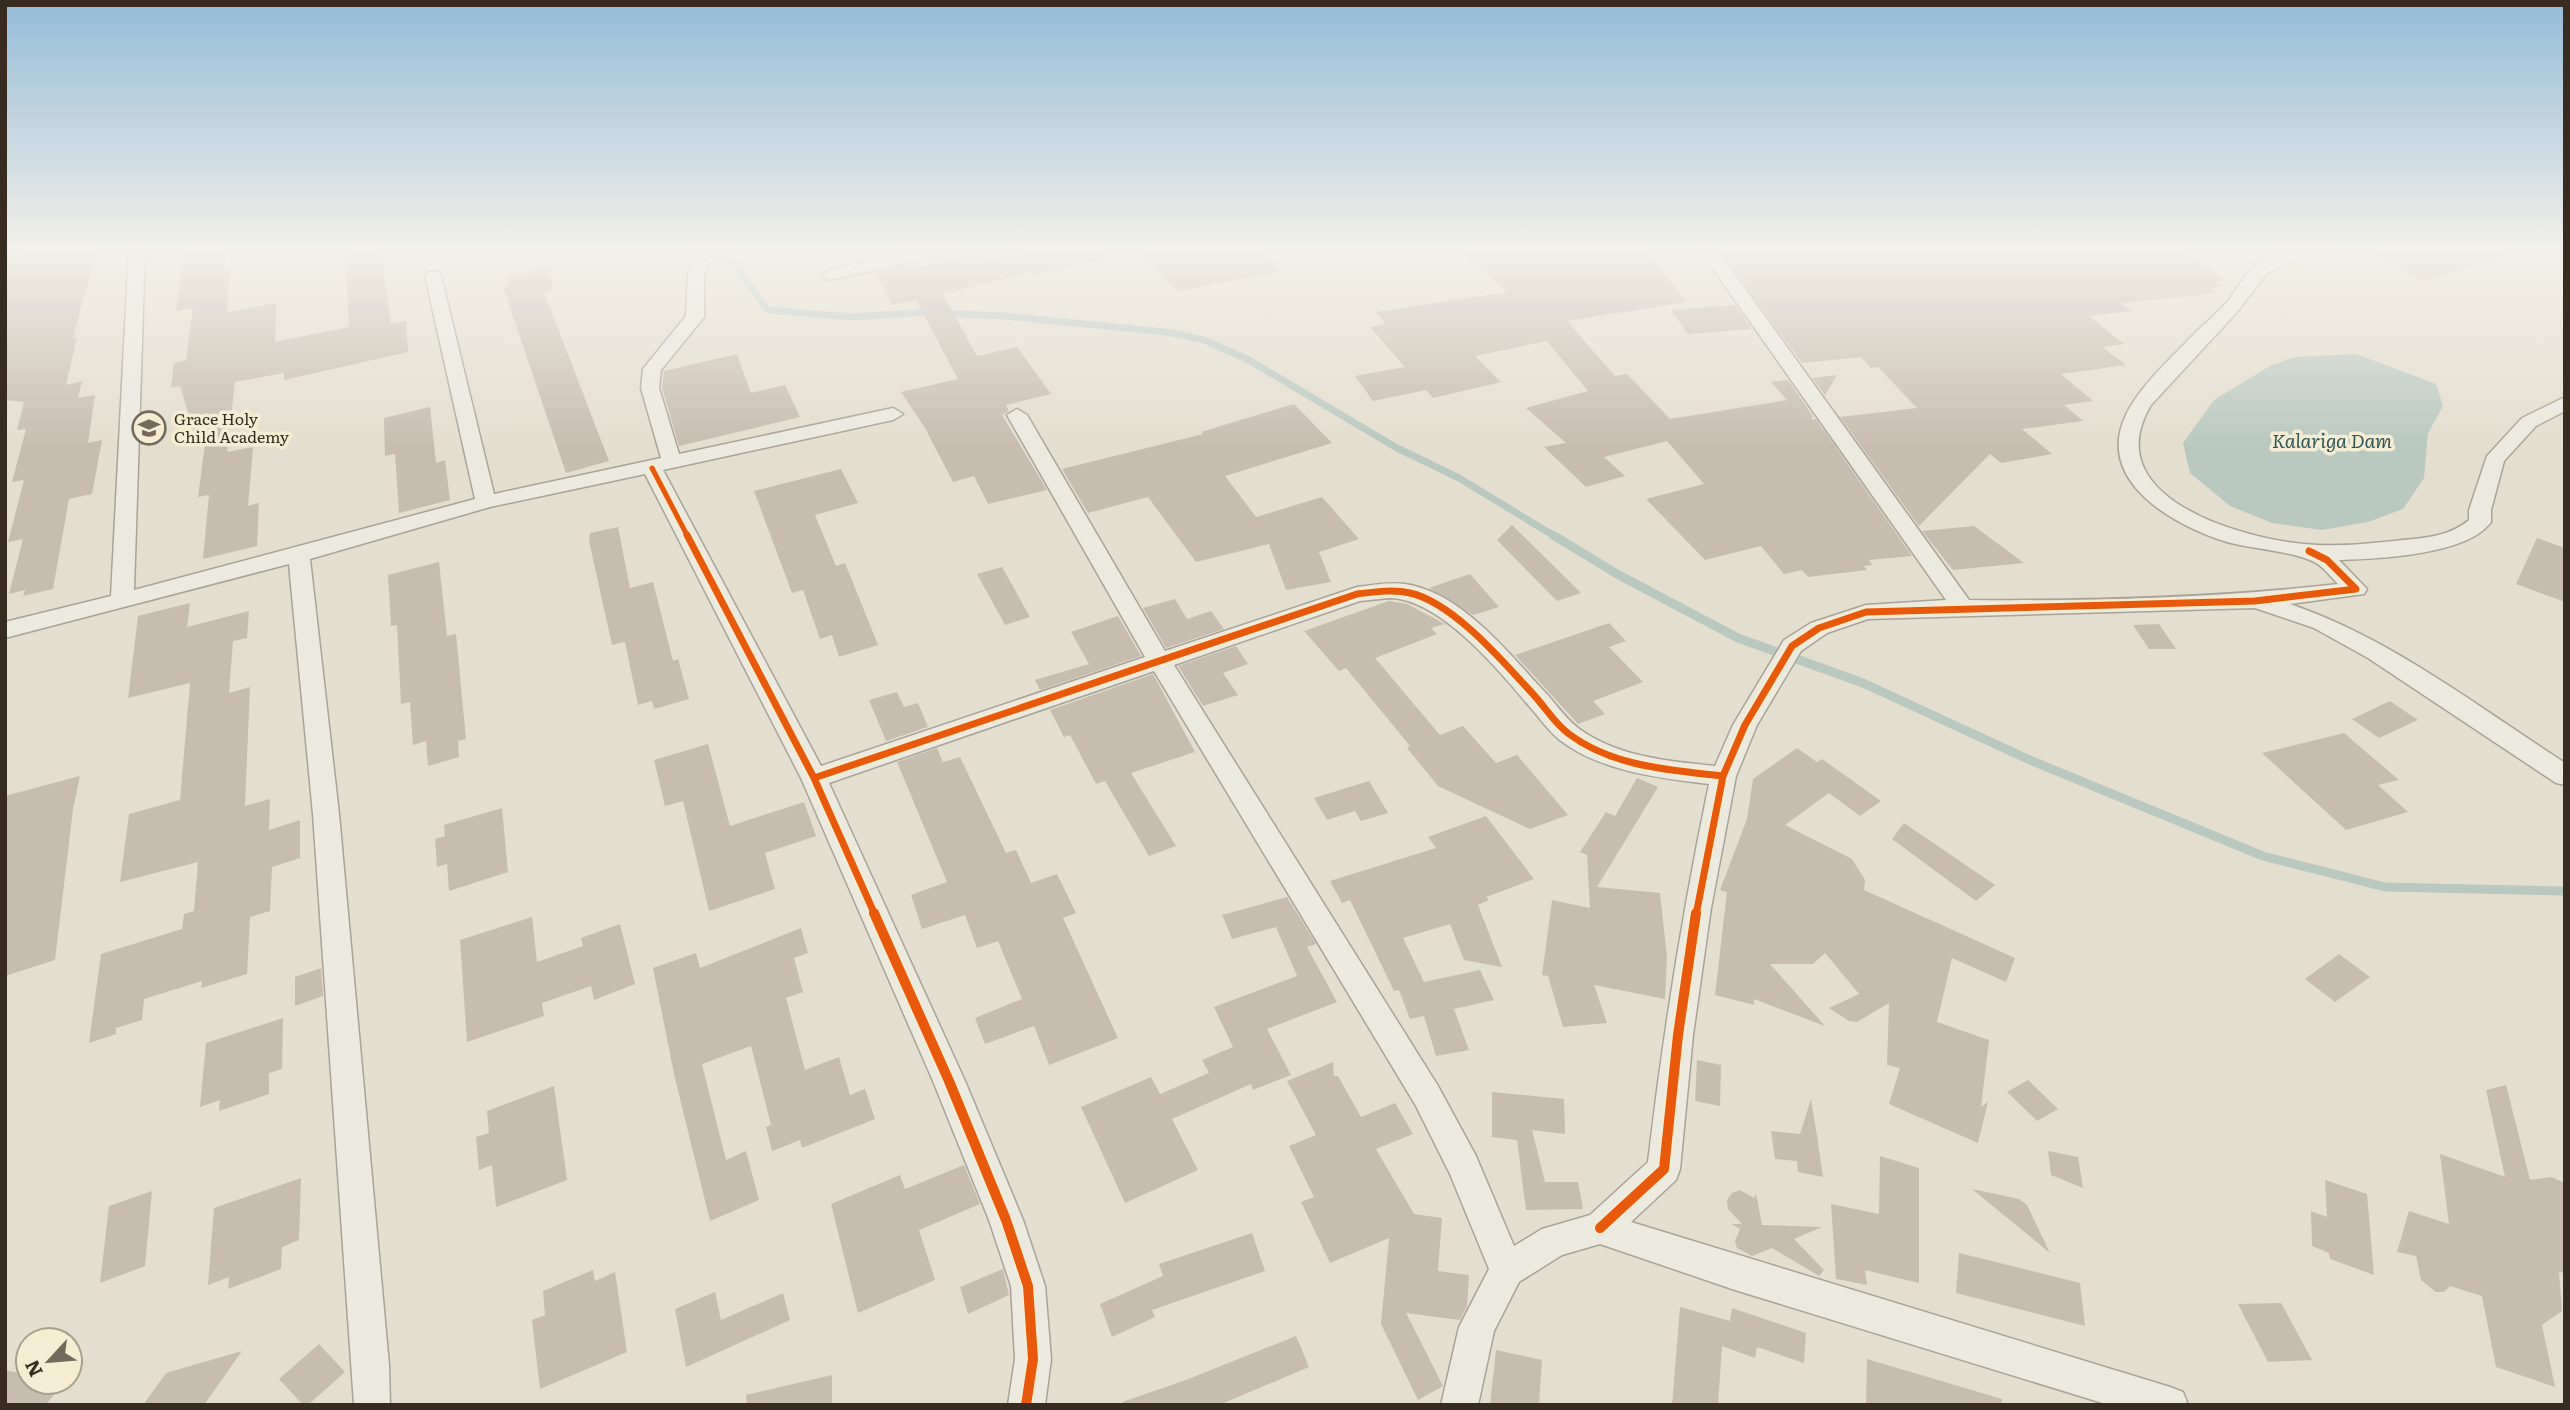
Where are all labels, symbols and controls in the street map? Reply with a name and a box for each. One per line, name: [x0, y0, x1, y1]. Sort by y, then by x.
place label: Grace Holy Child Academy: [174, 406, 290, 448]
school or university icon: Grace Holy Child Academy: [130, 409, 168, 447]
water label: Kalariga Dam: [2272, 426, 2392, 454]
north arrow: [14, 1326, 84, 1396]
text: N: [17, 1356, 49, 1382]

